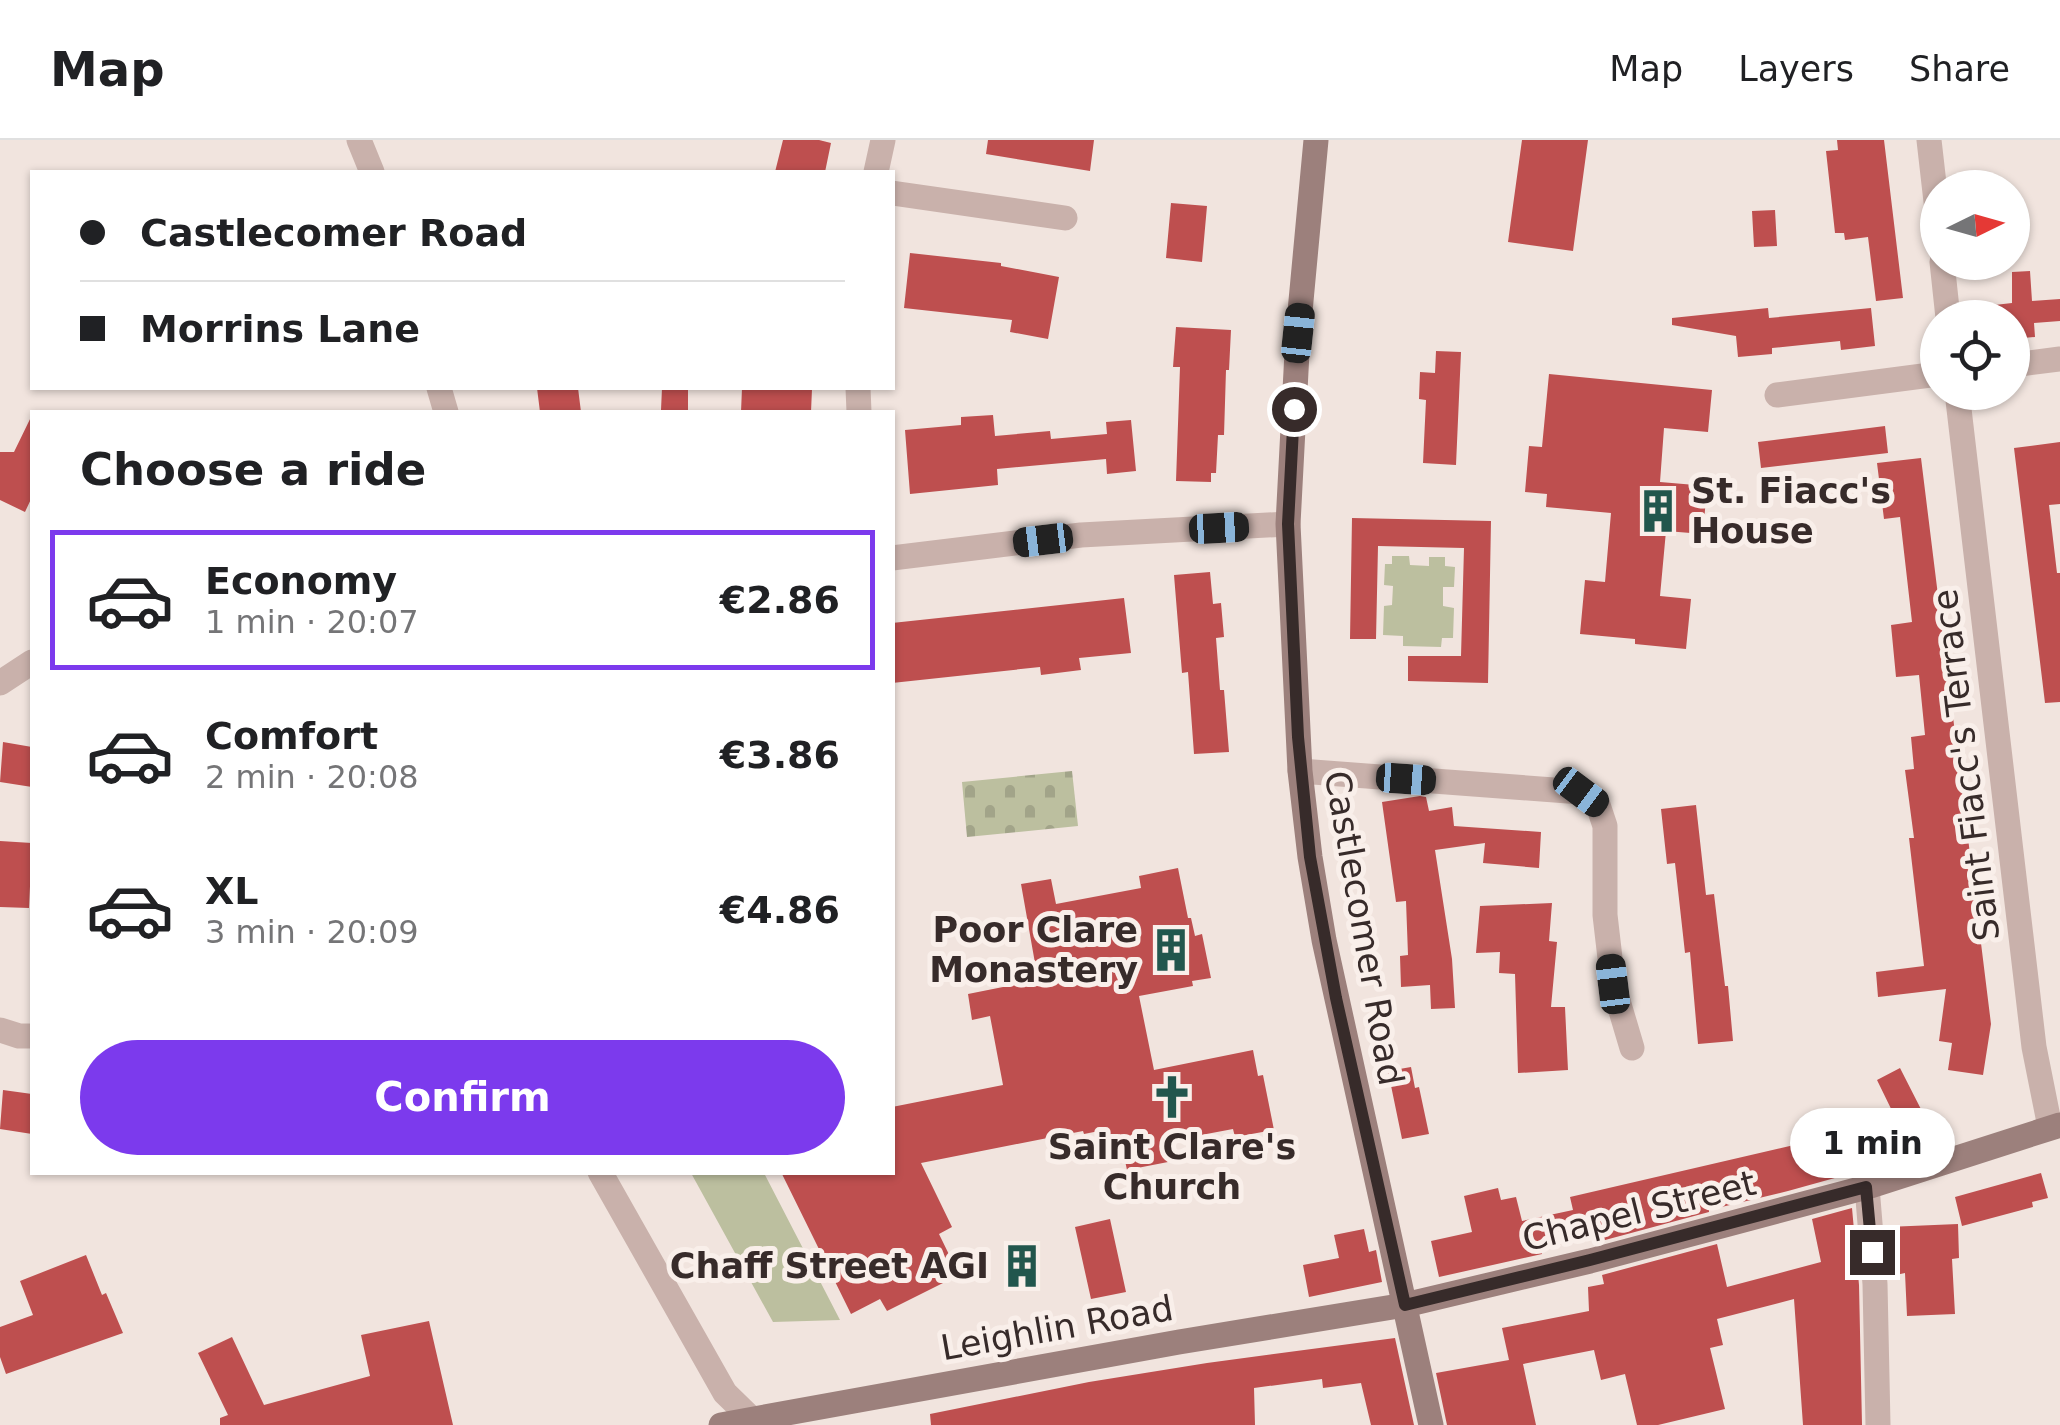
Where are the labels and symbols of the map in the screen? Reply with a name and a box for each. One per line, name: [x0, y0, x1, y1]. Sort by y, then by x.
north arrow: [1920, 170, 2030, 280]
car: [1280, 302, 1316, 364]
route start: [1272, 387, 1317, 432]
place label: St. Fiacc's House: [1691, 471, 1891, 551]
building icon: St. Fiacc's House: [1634, 487, 1682, 535]
car: [1188, 511, 1250, 545]
car: [1011, 521, 1075, 559]
street label: Saint Fiacc's Terrace: [1925, 587, 2007, 943]
car: [1375, 762, 1437, 796]
car: [1548, 762, 1614, 822]
street label: Castlecomer Road: [1317, 768, 1411, 1088]
place label: Poor Clare Monastery: [929, 910, 1138, 990]
building icon: Poor Clare Monastery: [1147, 926, 1195, 974]
car: [1594, 952, 1632, 1016]
church icon: Saint Clare's Church: [1148, 1073, 1196, 1121]
callout: 1 min: [1790, 1107, 1954, 1177]
place label: Saint Clare's Church: [1048, 1127, 1296, 1207]
street label: Chapel Street: [1518, 1163, 1760, 1259]
route end: [1850, 1230, 1895, 1275]
building icon: Chaff Street AGI: [998, 1242, 1046, 1290]
place label: Chaff Street AGI: [670, 1246, 989, 1286]
street label: Leighlin Road: [938, 1288, 1176, 1368]

